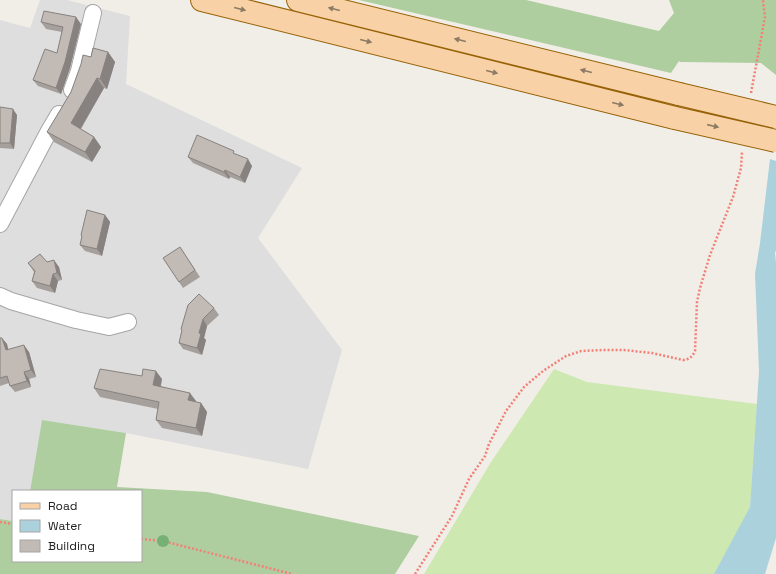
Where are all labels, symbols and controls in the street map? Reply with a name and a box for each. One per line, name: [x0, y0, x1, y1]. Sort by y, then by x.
one-way arrow: [328, 6, 340, 12]
one-way arrow: [233, 7, 246, 13]
one-way arrow: [454, 37, 466, 43]
one-way arrow: [359, 38, 372, 44]
one-way arrow: [580, 68, 592, 74]
one-way arrow: [486, 69, 498, 75]
one-way arrow: [612, 101, 624, 107]
one-way arrow: [707, 124, 719, 130]
legend: [12, 490, 142, 562]
text: Road: [48, 498, 77, 514]
text: Water: [48, 518, 82, 534]
text: Building: [48, 538, 95, 554]

